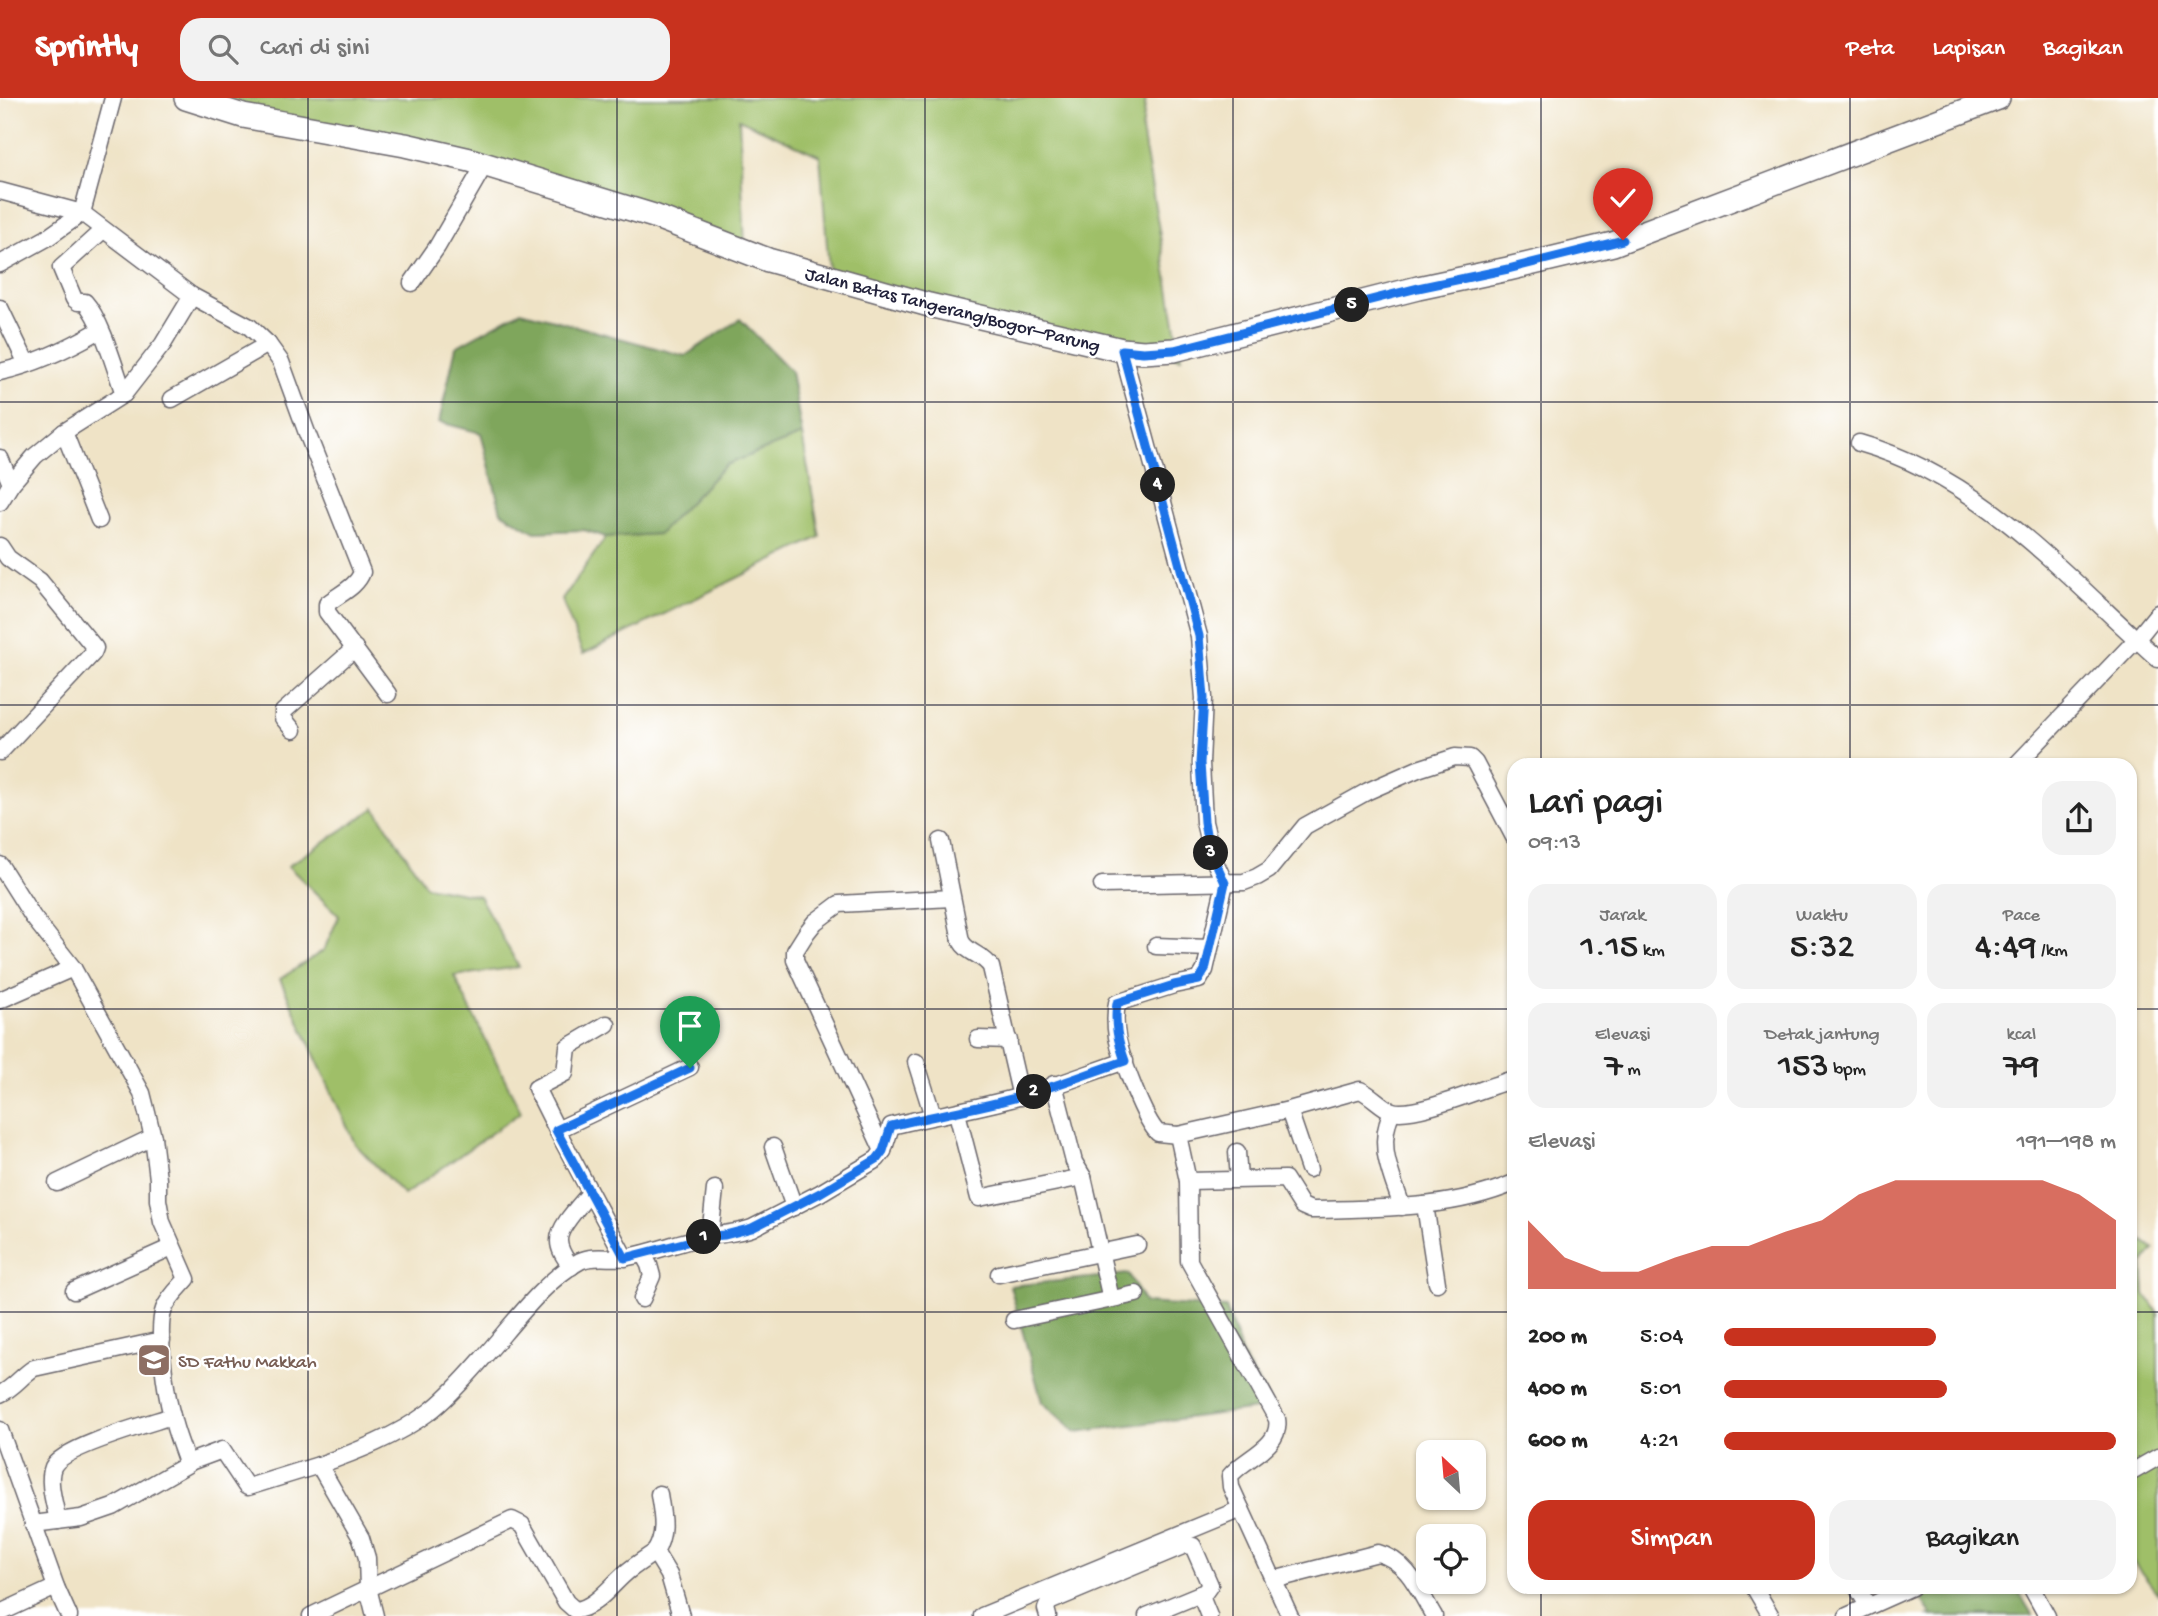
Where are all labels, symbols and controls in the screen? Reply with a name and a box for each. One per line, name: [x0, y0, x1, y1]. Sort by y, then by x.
search box: [180, 18, 670, 81]
text: Sprintly: [35, 30, 138, 68]
icon: search: [204, 30, 242, 68]
text: Cari di sini: [260, 34, 370, 65]
text: Peta: [1846, 35, 1894, 64]
text: Lapisan: [1932, 35, 2005, 64]
text: Bagikan: [2043, 35, 2123, 64]
pin: [1593, 168, 1653, 240]
icon: check: [1604, 179, 1642, 217]
street label: Jalan Batas Tangerang/Bogor–Parung: [802, 264, 1102, 359]
pin: 5: [1334, 288, 1370, 322]
text: 5: [1347, 293, 1357, 316]
pin: 4: [1140, 468, 1176, 502]
text: 4: [1153, 473, 1162, 496]
button: share: [2042, 781, 2116, 855]
text: Lari pagi: [1528, 782, 1663, 826]
text: 09:13: [1528, 830, 1581, 857]
pin: 3: [1194, 836, 1228, 870]
text: 3: [1206, 841, 1215, 864]
text: Jarak: [1599, 905, 1646, 928]
text: Waktu: [1796, 905, 1848, 928]
text: Pace: [2003, 905, 2040, 928]
text: 1.15: [1581, 928, 1638, 969]
text: 5:32: [1790, 928, 1854, 969]
text: 4:49: [1975, 928, 2037, 969]
text: km: [1638, 940, 1665, 963]
text: /km: [2037, 940, 2068, 963]
pin: [660, 996, 720, 1068]
icon: arrive: [671, 1007, 709, 1045]
text: Elevasi: [1595, 1024, 1651, 1047]
text: Detak jantung: [1764, 1024, 1880, 1047]
text: kcal: [2006, 1024, 2036, 1047]
text: 7: [1605, 1047, 1623, 1088]
text: 153: [1778, 1047, 1829, 1088]
text: 79: [2003, 1047, 2039, 1088]
text: m: [1623, 1059, 1641, 1082]
text: bpm: [1829, 1059, 1866, 1082]
pin: 2: [1016, 1074, 1052, 1110]
text: 2: [1029, 1080, 1038, 1103]
text: Elevasi: [1528, 1129, 1596, 1156]
text: 191–198 m: [2017, 1129, 2116, 1156]
pin: 1: [686, 1220, 722, 1254]
text: 1: [700, 1225, 707, 1248]
text: 200 m: [1528, 1324, 1587, 1351]
text: 5:04: [1640, 1324, 1683, 1351]
school or university icon: SD Fathu Makkah: [135, 1341, 173, 1379]
place label: SD Fathu Makkah: [178, 1352, 317, 1375]
text: 400 m: [1528, 1376, 1587, 1403]
text: 5:01: [1640, 1376, 1682, 1403]
text: 600 m: [1528, 1428, 1588, 1455]
text: 4:21: [1640, 1428, 1679, 1455]
north arrow: [1416, 1440, 1486, 1510]
map controls: [1416, 1440, 1486, 1594]
button: Simpan: [1528, 1500, 1815, 1580]
button: Bagikan: [1829, 1500, 2116, 1580]
button: locate: [1416, 1524, 1486, 1594]

